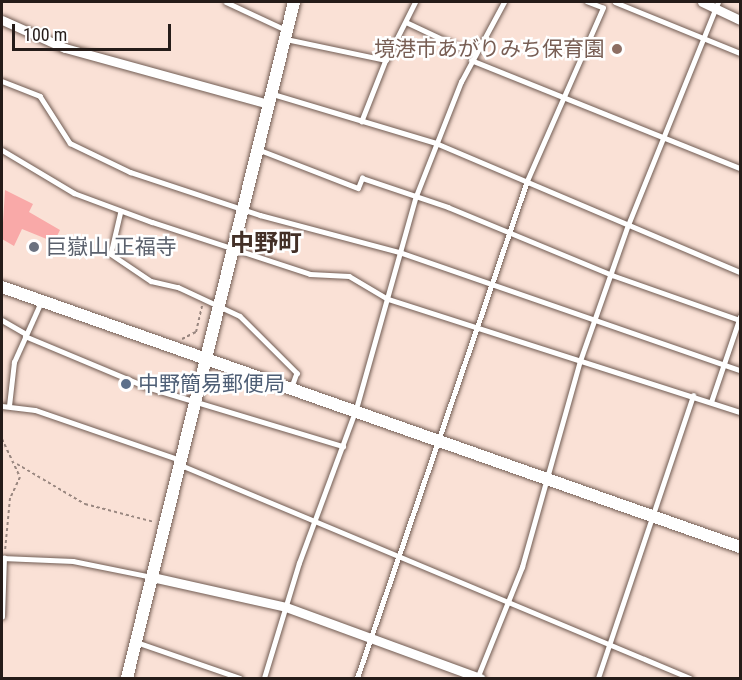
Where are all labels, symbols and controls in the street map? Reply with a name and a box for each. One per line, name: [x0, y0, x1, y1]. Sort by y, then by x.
scale bar: [15, 12, 174, 50]
text: 100 m: [23, 24, 67, 45]
place label: 境港市あがりみち保育園: [374, 36, 605, 62]
marker: 境港市あがりみち保育園: [610, 42, 624, 56]
district label: 中野町: [230, 230, 302, 258]
place label: 巨嶽山 正福寺: [46, 234, 177, 260]
marker: 巨嶽山 正福寺: [27, 240, 41, 254]
place label: 中野簡易郵便局: [138, 371, 285, 397]
marker: 中野簡易郵便局: [119, 377, 133, 391]

